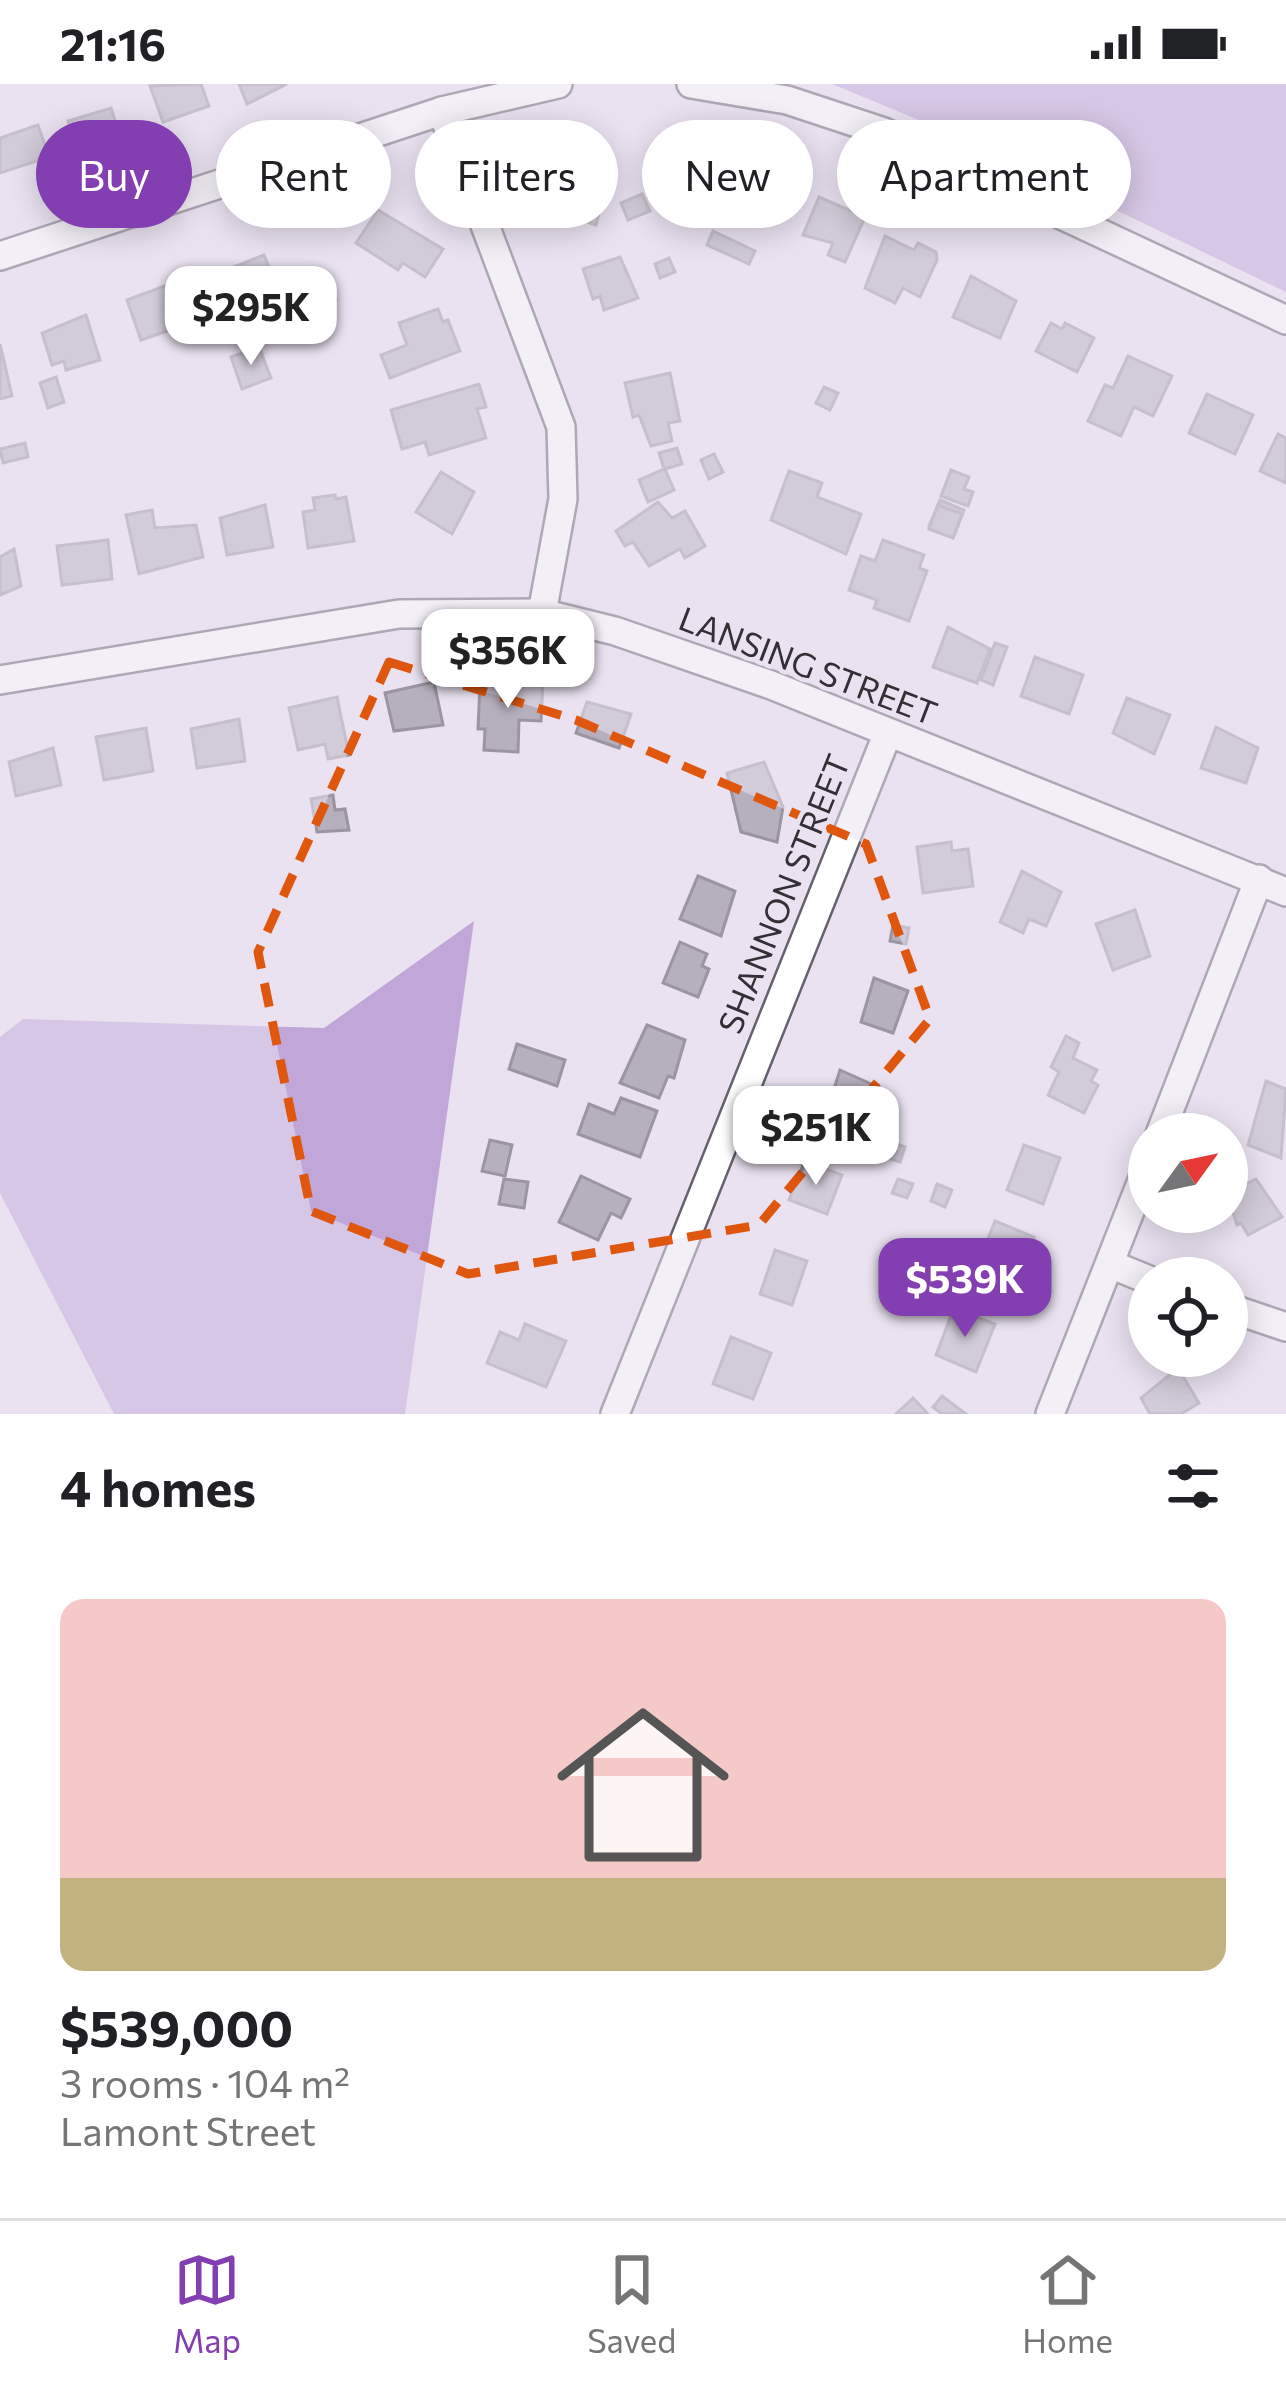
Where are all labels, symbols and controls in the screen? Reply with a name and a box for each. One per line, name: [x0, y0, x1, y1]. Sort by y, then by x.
text: 21:16: [60, 15, 166, 70]
chip: Buy: [36, 120, 192, 228]
chip: Rent: [216, 120, 391, 228]
chip: Filters: [415, 120, 618, 228]
chip: New: [642, 120, 813, 228]
chip: Apartment: [837, 120, 1131, 228]
pin: $295K: [167, 266, 335, 368]
text: $295K: [192, 281, 310, 329]
street label: LANSING STREET: [674, 597, 943, 733]
pin: $356K: [424, 609, 592, 711]
text: $356K: [448, 624, 568, 672]
street label: SHANNON STREET: [708, 748, 857, 1039]
pin: $251K: [732, 1086, 900, 1188]
text: $251K: [760, 1101, 872, 1149]
north arrow: [1128, 1113, 1248, 1233]
map controls: [1128, 1113, 1248, 1377]
pin: $539K: [881, 1238, 1049, 1340]
text: $539K: [905, 1253, 1025, 1301]
button: locate: [1128, 1257, 1248, 1377]
icon: filters: [1160, 1453, 1226, 1519]
text: 4 homes: [60, 1455, 256, 1518]
icon: home: [535, 1677, 751, 1893]
text: $539,000: [60, 1995, 293, 2058]
text: 3 rooms · 104 m²: [60, 2058, 350, 2106]
text: Lamont Street: [60, 2106, 316, 2154]
tab: Map: [173, 2247, 241, 2360]
tab: Saved: [587, 2247, 676, 2360]
tab: Home: [1022, 2247, 1113, 2360]

